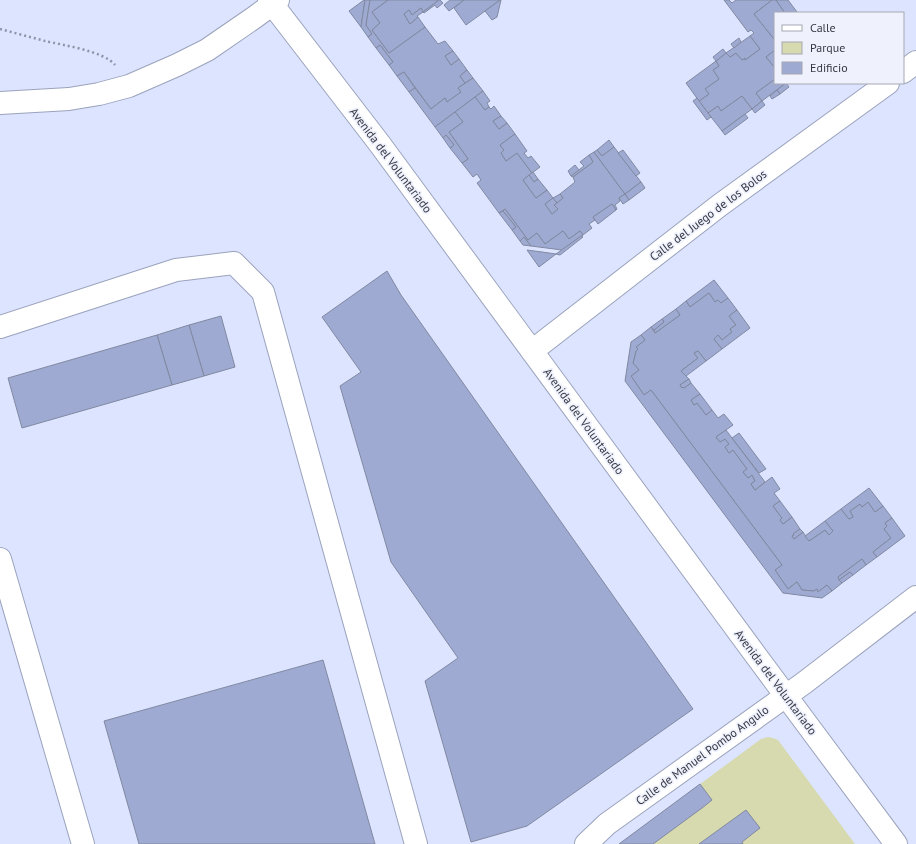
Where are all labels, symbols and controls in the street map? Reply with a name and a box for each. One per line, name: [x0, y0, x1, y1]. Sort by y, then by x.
legend: [774, 12, 904, 84]
text: Calle: [810, 20, 836, 35]
text: Parque: [810, 40, 845, 55]
text: Edificio: [810, 60, 848, 75]
street label: Avenida del Voluntariado: [347, 104, 435, 216]
street label: Calle del Juego de los Bolos: [647, 166, 769, 264]
street label: Avenida del Voluntariado: [540, 365, 628, 477]
street label: Avenida del Voluntariado: [732, 626, 820, 738]
street label: Calle de Manuel Pombo Angulo: [633, 702, 771, 808]

